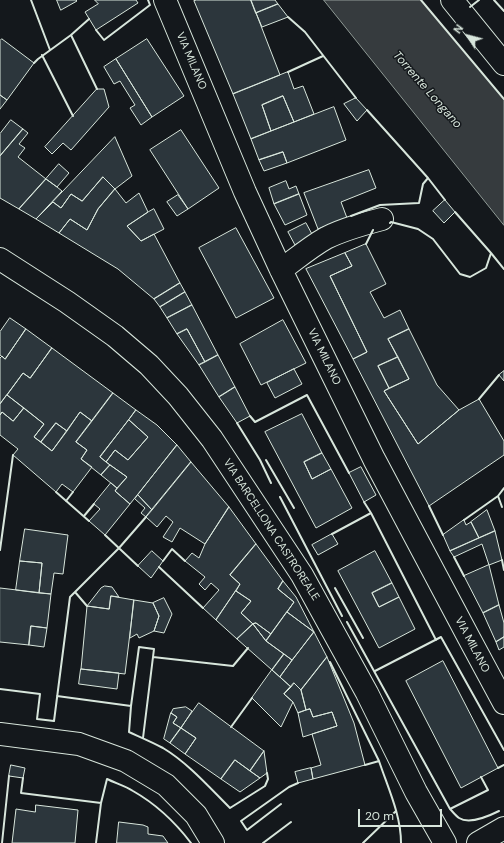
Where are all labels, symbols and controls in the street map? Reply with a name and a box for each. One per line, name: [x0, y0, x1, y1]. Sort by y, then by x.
north arrow: [448, 16, 488, 56]
text: N: [450, 22, 466, 36]
street label: VIA MILANO: [173, 30, 209, 92]
water label: Torrente Longano: [390, 48, 464, 132]
street label: VIA MILANO: [305, 327, 343, 387]
street label: VIA BARCELLONA CASTROREALE: [220, 457, 322, 603]
street label: VIA MILANO: [452, 615, 492, 675]
scale bar: [360, 801, 444, 827]
text: 20 m: [365, 808, 394, 824]

